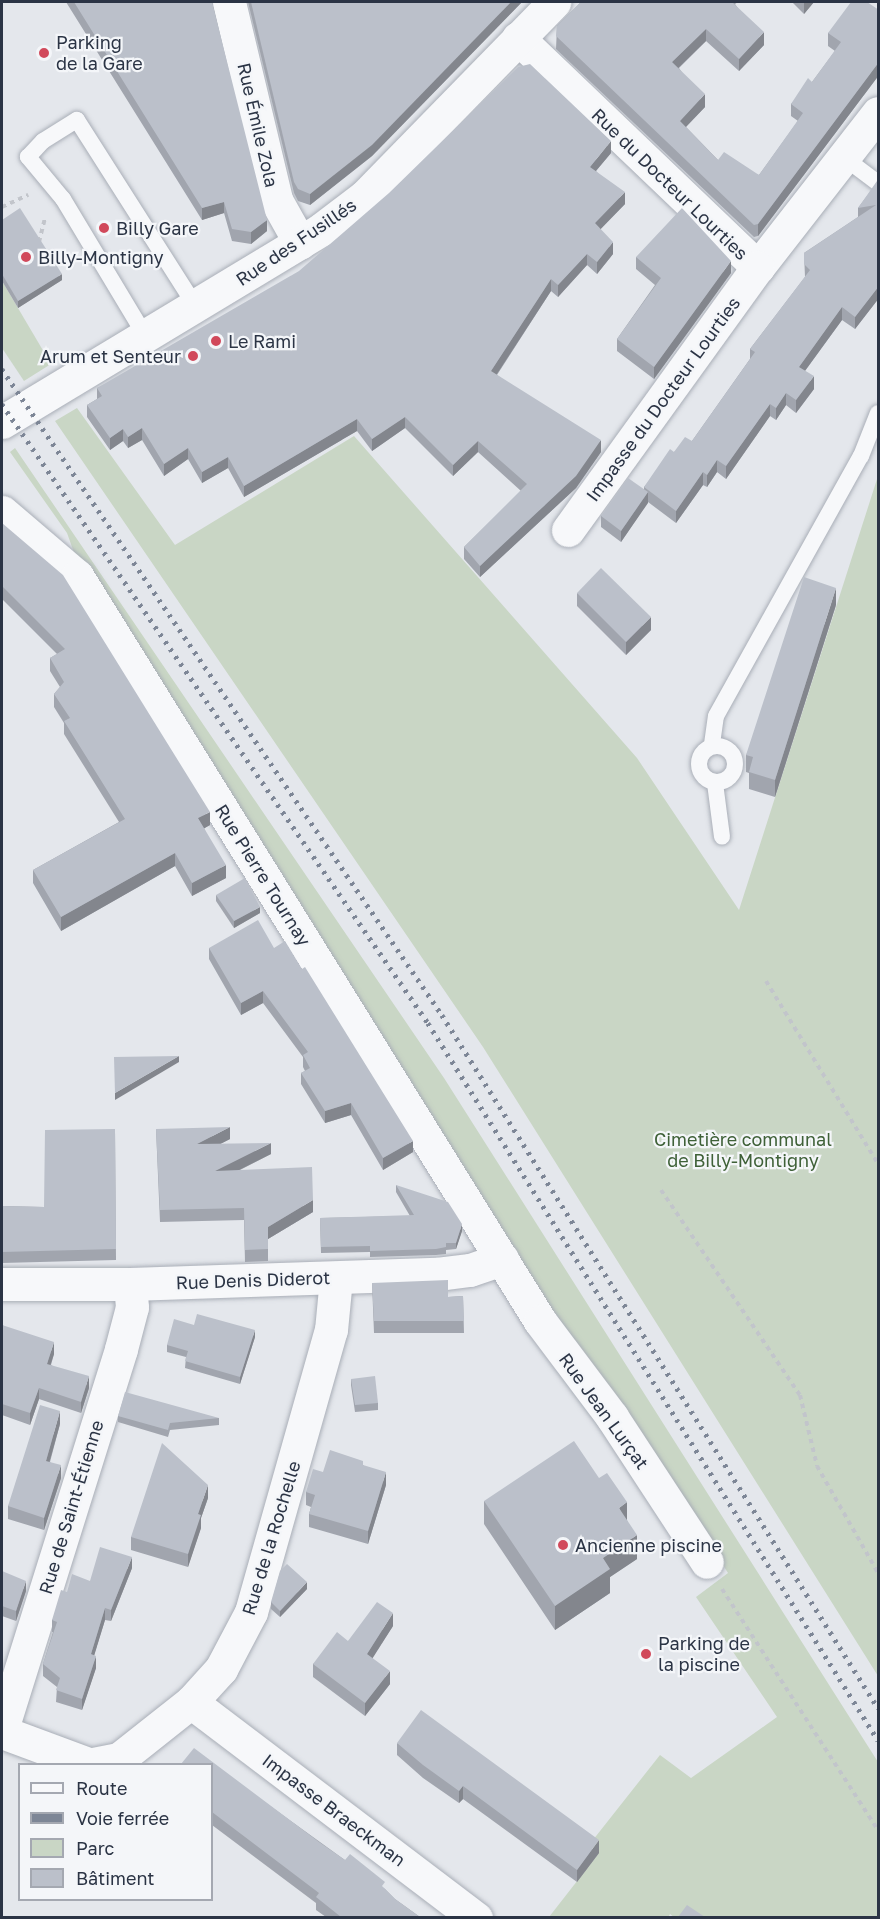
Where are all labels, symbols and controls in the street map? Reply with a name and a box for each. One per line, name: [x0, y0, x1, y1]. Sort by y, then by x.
place label: Parking de la Gare: [56, 32, 143, 74]
marker: Parking de la Gare: [37, 46, 51, 60]
street label: Rue Émile Zola: [233, 61, 283, 189]
street label: Rue du Docteur Lourties: [587, 104, 753, 264]
street label: Rue des Fusillés: [232, 194, 360, 290]
place label: Billy Gare: [116, 217, 199, 239]
marker: Billy Gare: [97, 221, 111, 235]
place label: Billy-Montigny: [38, 246, 164, 268]
marker: Billy-Montigny: [19, 250, 33, 264]
street label: Impasse du Docteur Lourties: [581, 292, 745, 506]
place label: Le Rami: [228, 330, 296, 352]
marker: Le Rami: [209, 334, 223, 348]
place label: Arum et Senteur: [40, 345, 181, 367]
marker: Arum et Senteur: [186, 349, 200, 363]
street label: Rue Pierre Tournay: [211, 800, 315, 950]
park label: Cimetière communal de Billy-Montigny: [654, 1129, 832, 1172]
street label: Rue Denis Diderot: [175, 1267, 331, 1293]
street label: Rue Jean Lurçat: [555, 1349, 653, 1473]
street label: Rue de Saint-Étienne: [34, 1417, 108, 1597]
street label: Rue de la Rochelle: [237, 1458, 305, 1618]
place label: Ancienne piscine: [575, 1534, 722, 1556]
marker: Ancienne piscine: [556, 1538, 570, 1552]
place label: Parking de la piscine: [658, 1633, 750, 1676]
marker: Parking de la piscine: [639, 1647, 653, 1661]
street label: Impasse Braeckman: [258, 1749, 410, 1871]
legend: [18, 1763, 213, 1901]
text: Route: [76, 1777, 127, 1799]
text: Voie ferrée: [76, 1807, 169, 1829]
text: Parc: [76, 1837, 114, 1859]
text: Bâtiment: [76, 1867, 155, 1889]

